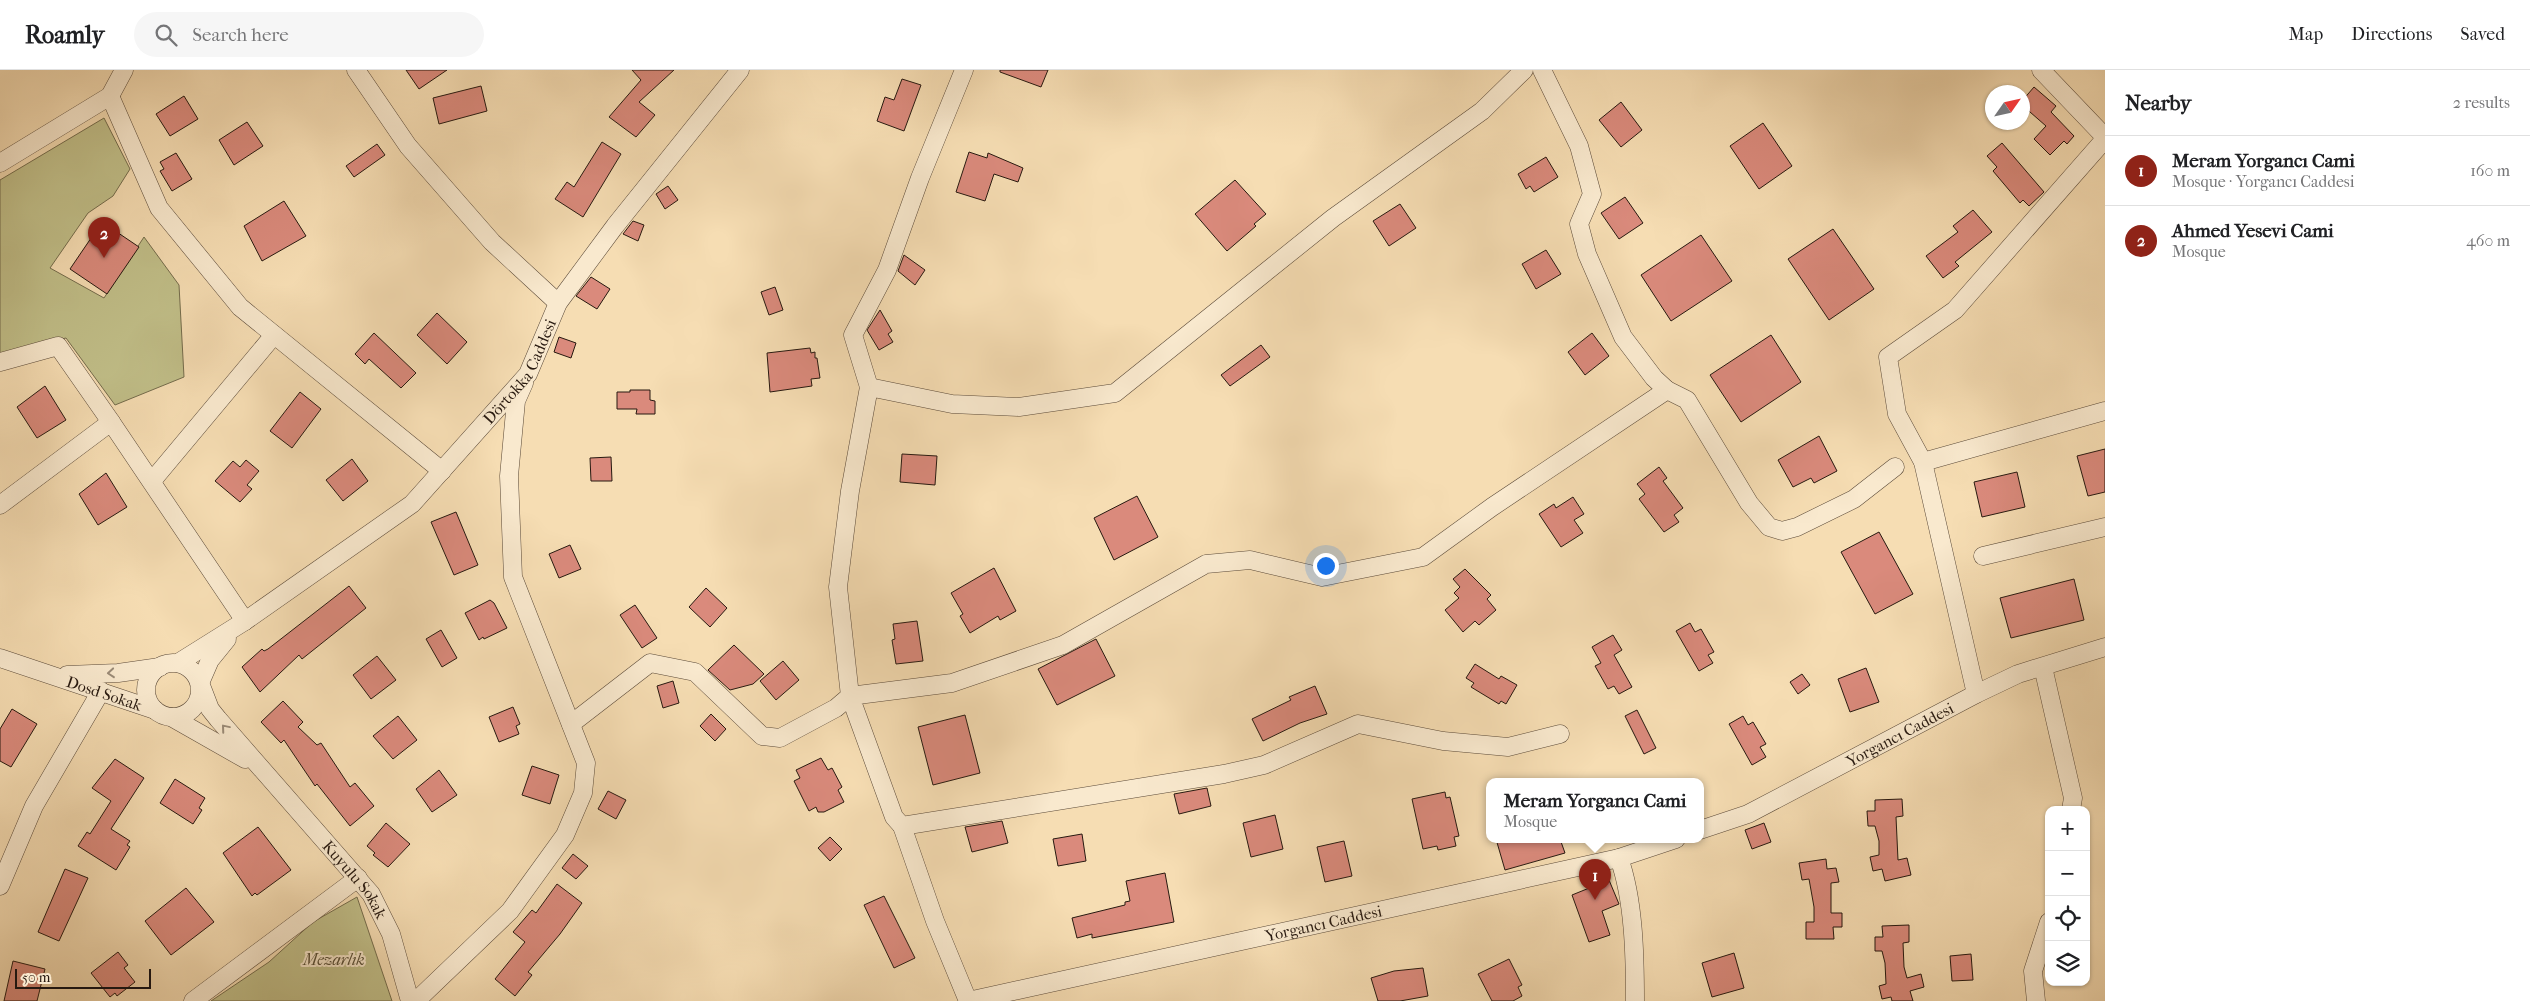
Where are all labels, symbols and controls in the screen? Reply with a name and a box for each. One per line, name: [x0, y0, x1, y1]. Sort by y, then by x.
search box: [134, 12, 484, 57]
text: Roamly: [25, 21, 104, 49]
icon: search: [152, 21, 180, 49]
text: Search here: [192, 24, 289, 46]
text: Map: [2289, 24, 2323, 45]
text: Directions: [2351, 24, 2432, 45]
text: Saved: [2460, 24, 2505, 45]
north arrow: [1985, 85, 2030, 130]
text: Nearby: [2125, 91, 2191, 115]
text: 2 results: [2453, 93, 2510, 112]
text: Meram Yorgancı Cami: [2172, 150, 2355, 172]
text: 1: [2138, 161, 2144, 180]
text: 160 m: [2470, 161, 2510, 180]
text: Mosque · Yorgancı Caddesi: [2172, 172, 2354, 191]
pin: 2: [88, 217, 120, 258]
text: Ahmed Yesevi Cami: [2172, 220, 2334, 242]
text: 2: [2137, 231, 2145, 250]
text: 460 m: [2466, 231, 2510, 250]
text: Mosque: [2172, 242, 2226, 261]
street label: Dörtokka Caddesi: [479, 316, 560, 428]
your location: [1313, 553, 1339, 579]
one-way arrow: [107, 668, 115, 679]
street label: Dosd Sokak: [64, 672, 145, 715]
street label: Yorgancı Caddesi: [1842, 698, 1957, 771]
one-way arrow: [222, 724, 231, 733]
popup: [1486, 778, 1704, 843]
text: Meram Yorgancı Cami: [1504, 790, 1686, 812]
map controls: [2045, 806, 2090, 986]
button: +: [2045, 806, 2090, 851]
text: Mosque: [1504, 812, 1557, 831]
street label: Kuyulu Sokak: [318, 837, 391, 923]
button: −: [2045, 851, 2090, 896]
pin: 1: [1579, 859, 1611, 900]
button: locate: [2045, 896, 2090, 941]
street label: Yorgancı Caddesi: [1263, 901, 1384, 946]
button: layers: [2045, 941, 2090, 986]
park label: Mezarlık: [302, 950, 365, 969]
scale bar: [15, 966, 151, 989]
text: 50 m: [22, 969, 50, 986]

